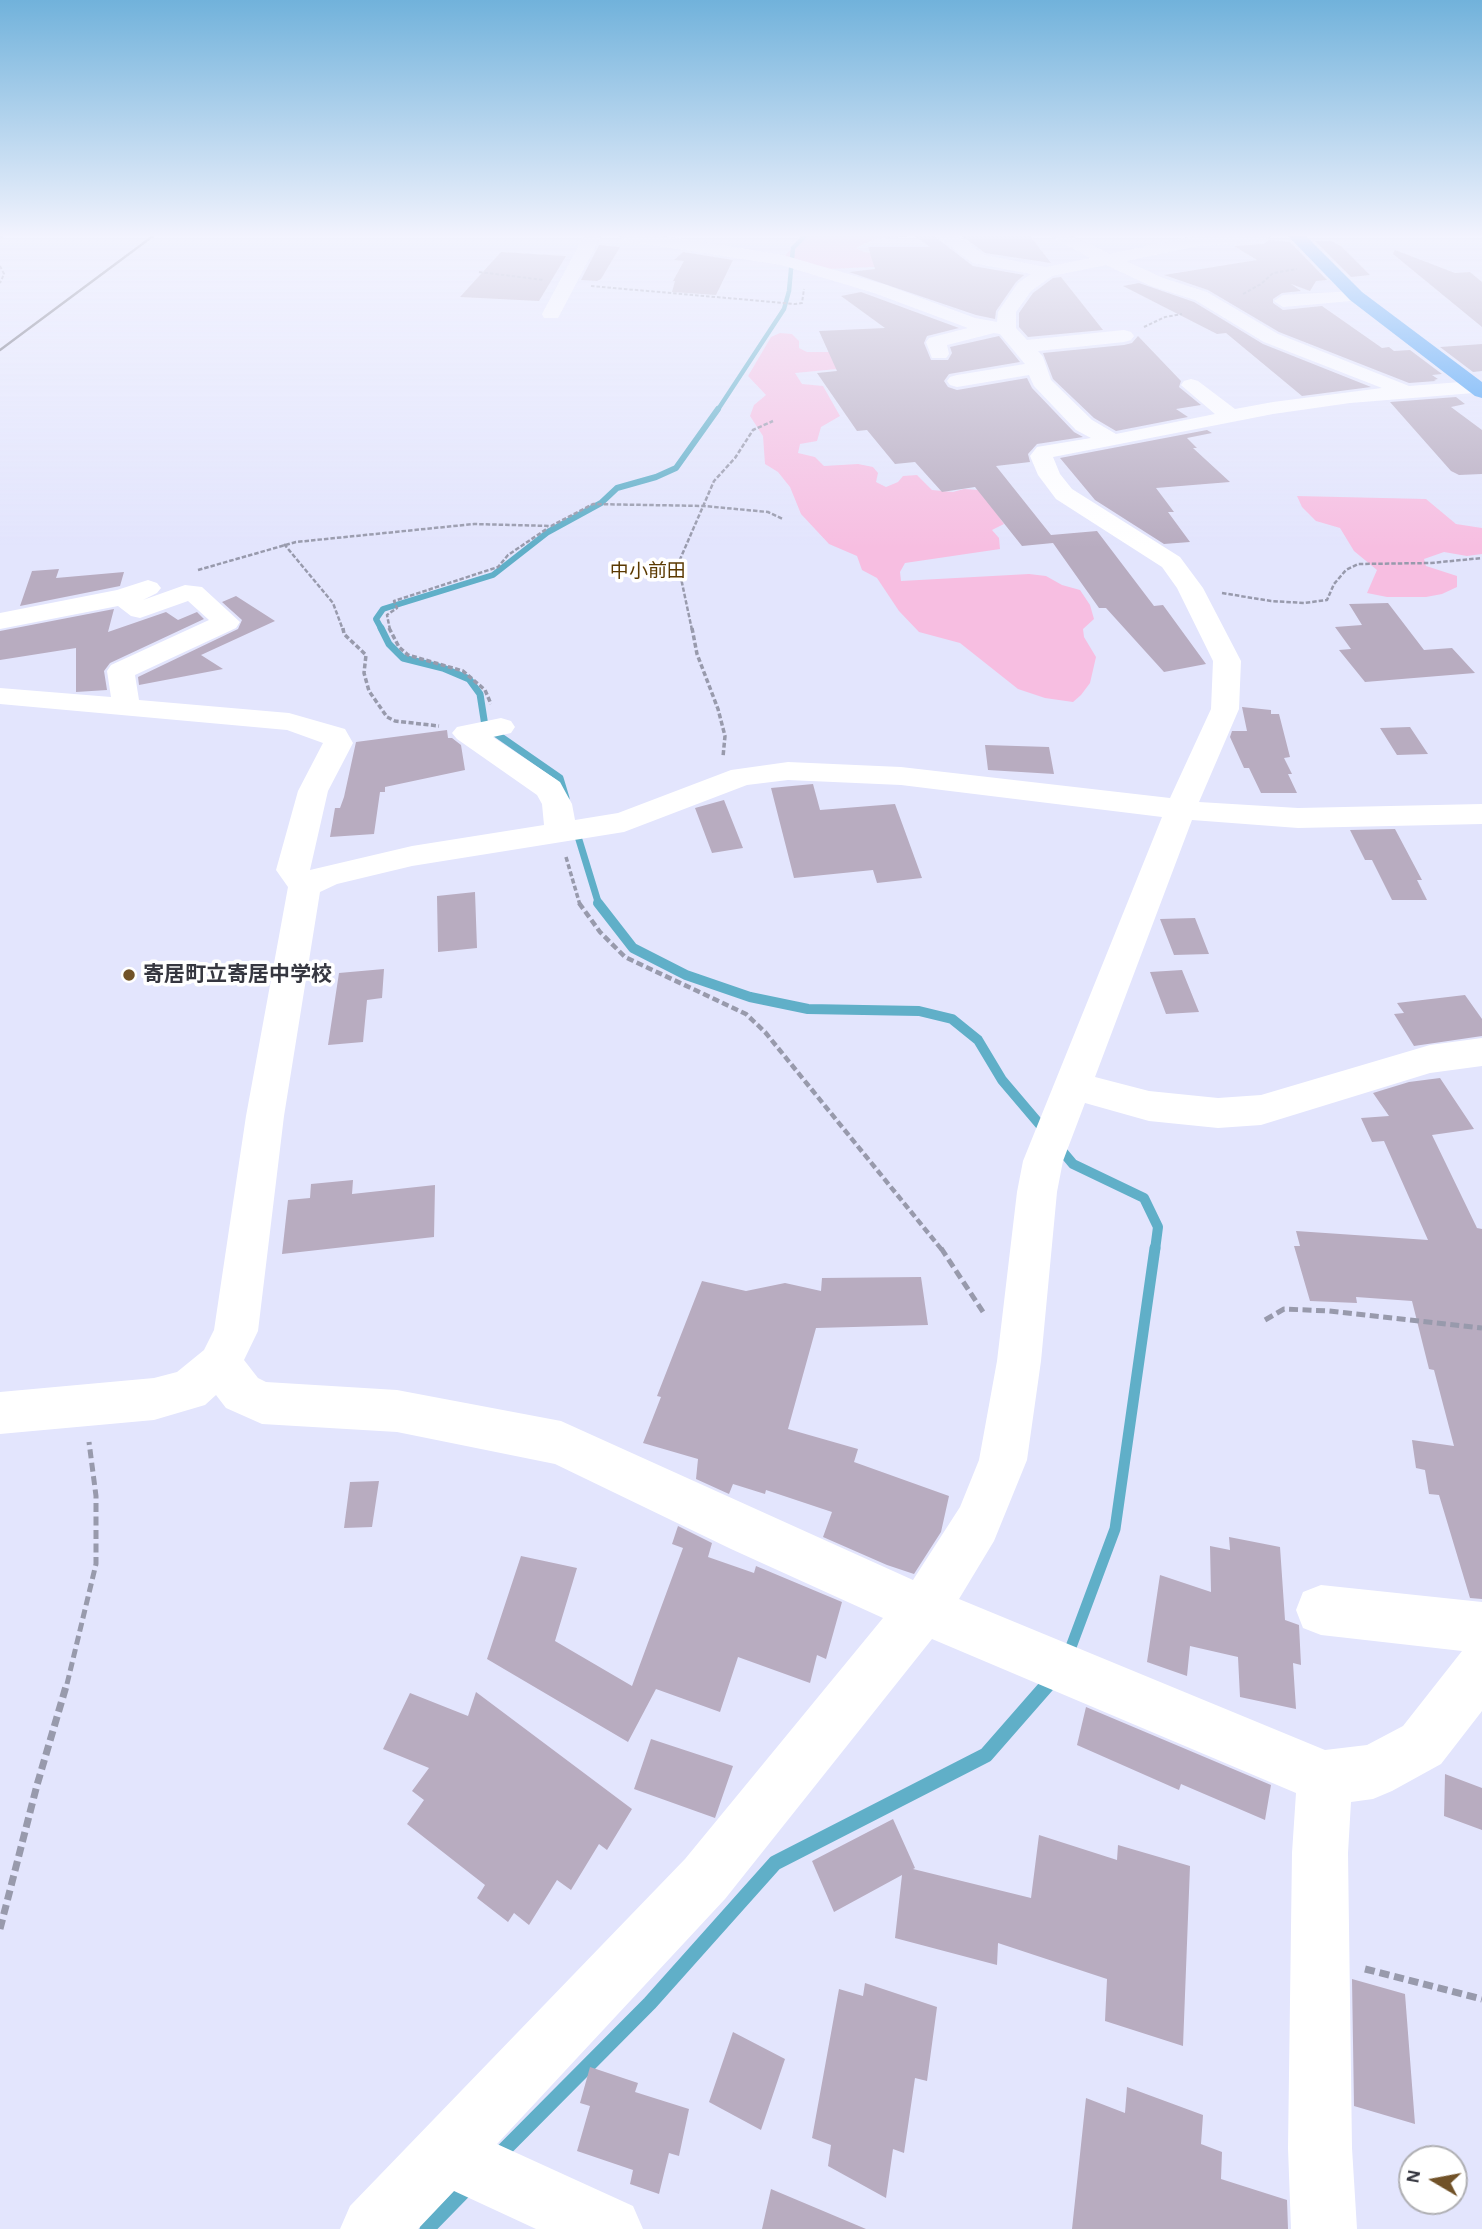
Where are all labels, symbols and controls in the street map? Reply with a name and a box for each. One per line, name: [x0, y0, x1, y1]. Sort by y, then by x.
district label: 中小前田: [610, 560, 686, 582]
place label: 寄居町立寄居中学校: [143, 962, 332, 988]
marker: 寄居町立寄居中学校: [121, 967, 137, 983]
north arrow: [1398, 2145, 1468, 2215]
text: N: [1403, 2168, 1424, 2185]

